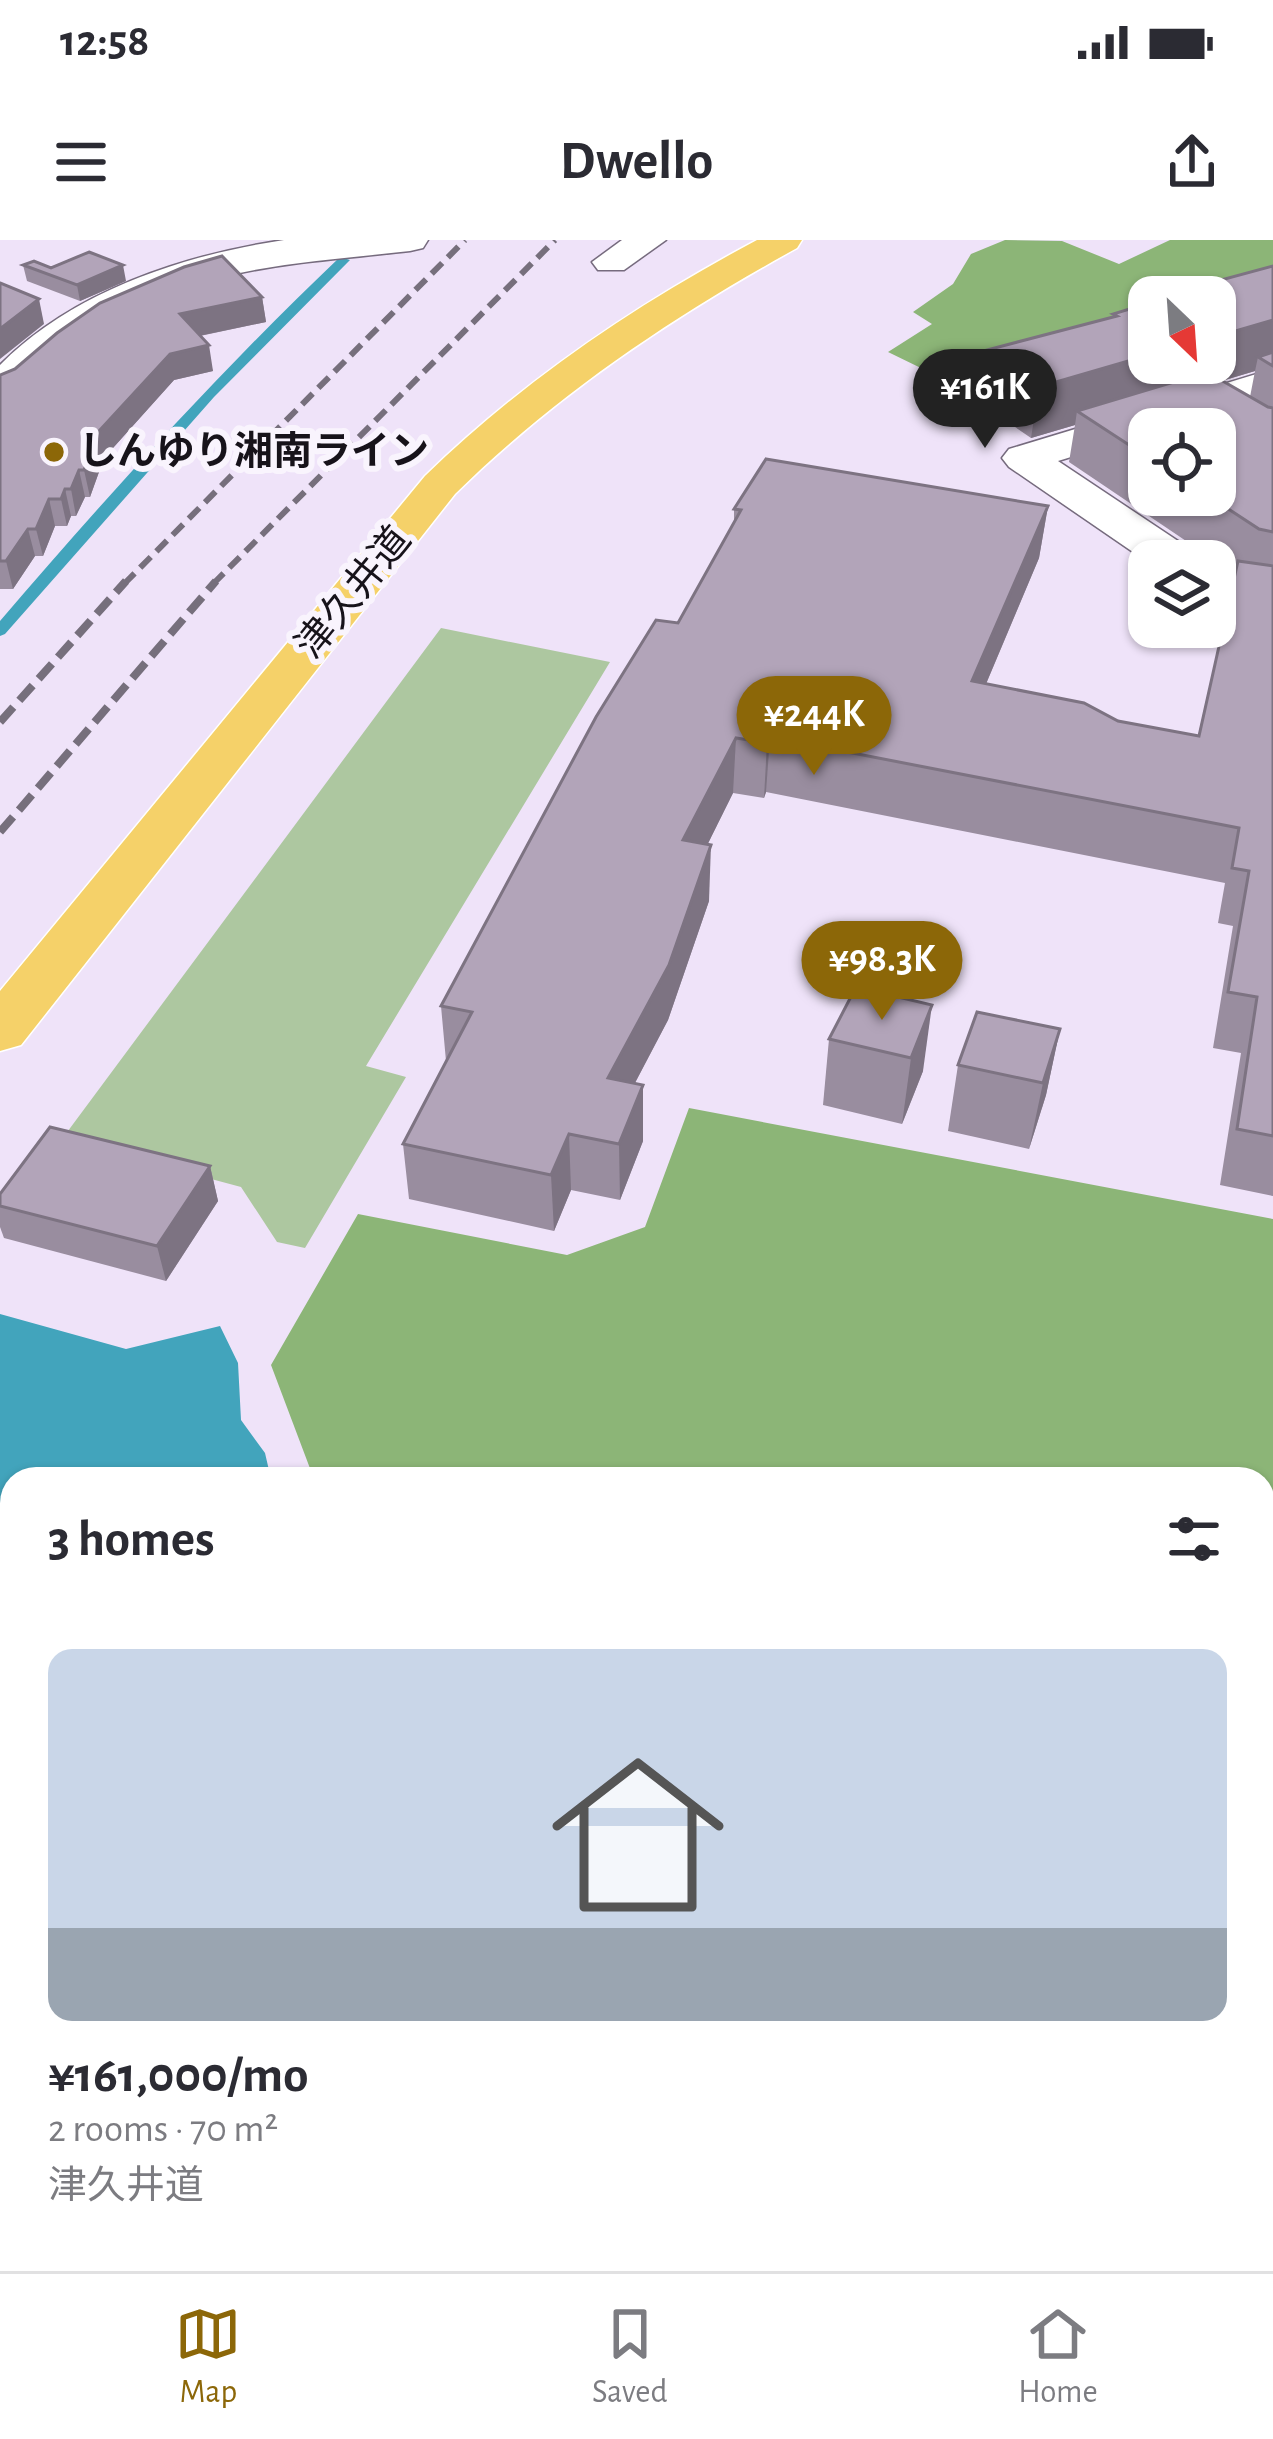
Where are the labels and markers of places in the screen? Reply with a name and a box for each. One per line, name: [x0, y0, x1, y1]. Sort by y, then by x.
pin: ¥161K: [901, 349, 1069, 451]
place label: しんゆり湘南ライン: [78, 430, 429, 472]
marker: しんゆり湘南ライン: [41, 439, 67, 465]
pin: ¥244K: [730, 676, 898, 778]
pin: ¥98.3K: [784, 921, 980, 1023]

